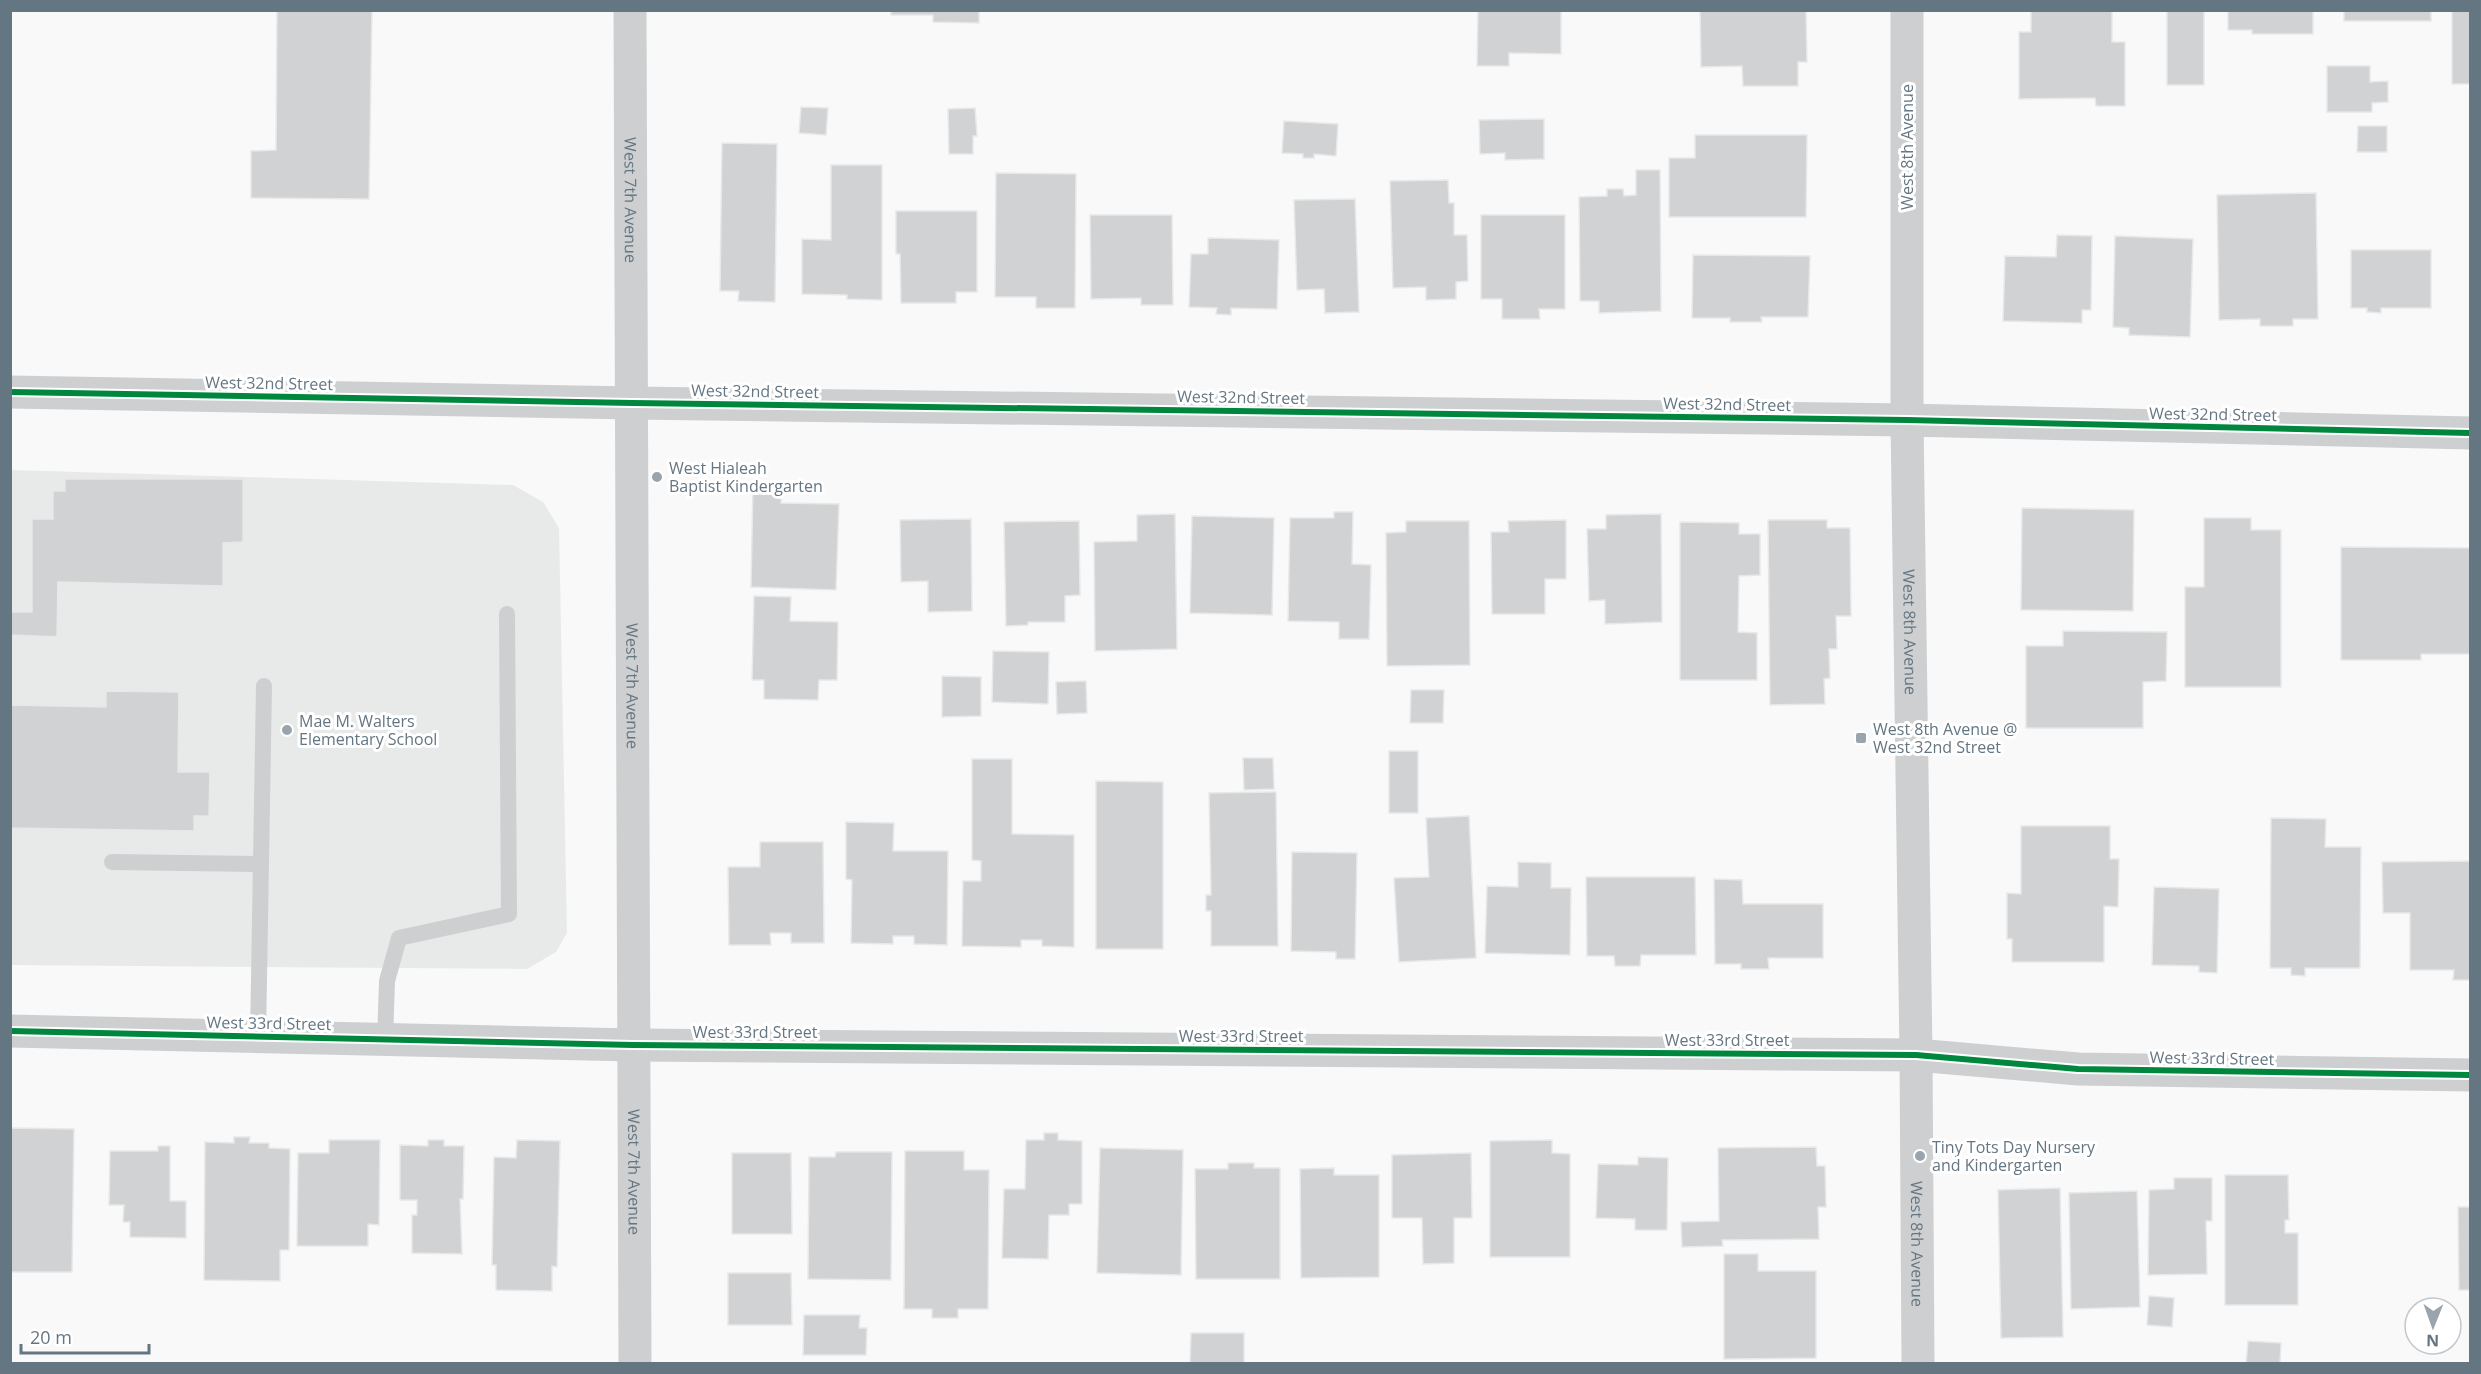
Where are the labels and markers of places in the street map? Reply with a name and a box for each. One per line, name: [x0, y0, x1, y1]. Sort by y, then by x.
place label: West Hialeah Baptist Kindergarten: [669, 457, 823, 497]
marker: West Hialeah Baptist Kindergarten: [650, 470, 664, 484]
place label: Mae M. Walters Elementary School: [299, 710, 437, 750]
place label: West 8th Avenue @ West 32nd Street: [1873, 718, 2017, 758]
marker: Mae M. Walters Elementary School: [280, 723, 294, 737]
marker: West 8th Avenue @ West 32nd Street: [1854, 731, 1868, 745]
place label: Tiny Tots Day Nursery and Kindergarten: [1932, 1136, 2096, 1176]
marker: Tiny Tots Day Nursery and Kindergarten: [1913, 1149, 1927, 1163]

